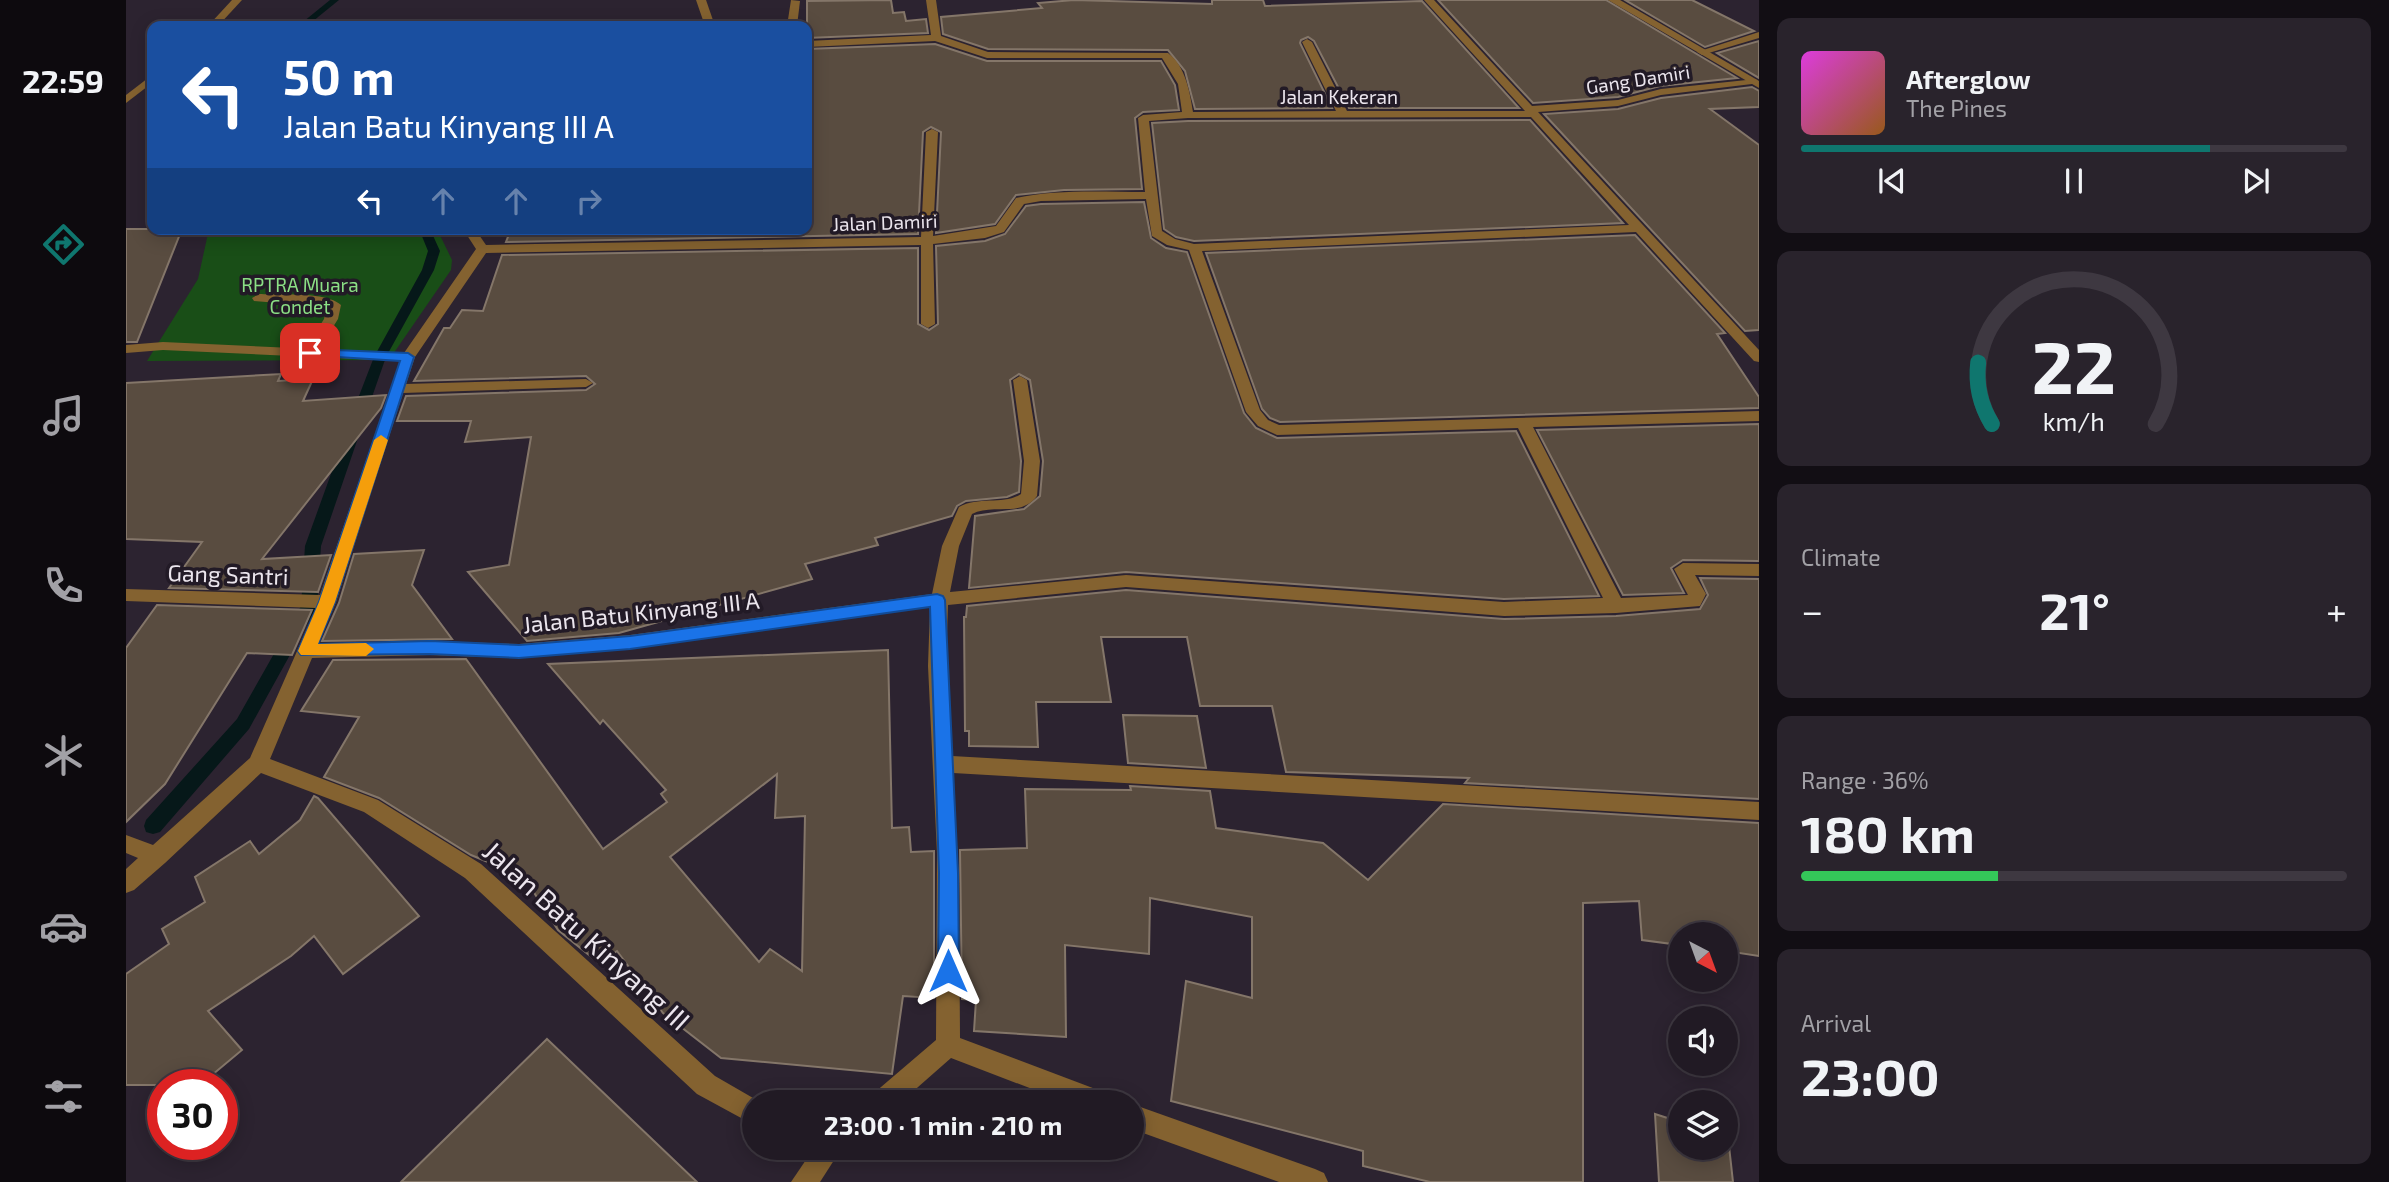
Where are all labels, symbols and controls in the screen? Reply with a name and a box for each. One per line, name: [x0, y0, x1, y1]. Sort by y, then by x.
text: 50 m: [283, 46, 395, 105]
icon: left: [168, 49, 259, 140]
street label: Gang Damiri: [1584, 59, 1692, 99]
text: 22:59: [22, 61, 104, 99]
text: Afterglow: [1906, 63, 2031, 94]
street label: Jalan Kekeran: [1280, 85, 1398, 108]
text: The Pines: [1906, 94, 2007, 122]
text: Jalan Batu Kinyang III A: [283, 106, 614, 144]
icon: previous: [1873, 162, 1911, 200]
icon: pause: [2055, 162, 2093, 200]
icon: next: [2237, 162, 2275, 200]
icon: left: [351, 182, 389, 220]
icon: ahead: [424, 182, 462, 220]
icon: ahead: [497, 182, 535, 220]
icon: right: [570, 182, 608, 220]
street label: Jalan Damiri: [832, 209, 938, 235]
icon: directions: [39, 220, 88, 269]
park label: RPTRA Muara Condet: [241, 273, 359, 318]
text: 22: [2032, 322, 2116, 410]
pin: [280, 323, 340, 383]
icon: arrive: [291, 334, 329, 372]
icon: music: [39, 391, 88, 440]
text: km/h: [2043, 406, 2105, 436]
text: Climate: [1801, 543, 1881, 571]
street label: Gang Santri: [167, 558, 289, 590]
icon: phone: [39, 561, 88, 610]
text: 21°: [2039, 578, 2110, 640]
street label: Jalan Batu Kinyang III A: [521, 586, 761, 638]
text: −: [1801, 587, 1823, 633]
text: +: [2326, 587, 2347, 633]
icon: climate: [39, 731, 88, 780]
text: Range · 36%: [1801, 766, 1929, 794]
text: 180 km: [1801, 801, 1975, 863]
street label: Jalan Batu Kinyang III: [477, 833, 697, 1037]
icon: car: [39, 902, 88, 951]
north arrow: [1668, 922, 1738, 992]
map controls: [1668, 922, 1738, 1160]
position arrow: [911, 934, 985, 1008]
button: sound: [1668, 1006, 1738, 1076]
text: Arrival: [1801, 1009, 1871, 1037]
text: 23:00: [1801, 1044, 1940, 1106]
speed limit sign: 30: [147, 1069, 238, 1160]
icon: filters: [39, 1072, 88, 1121]
button: layers: [1668, 1090, 1738, 1160]
text: 23:00 · 1 min · 210 m: [824, 1109, 1062, 1140]

